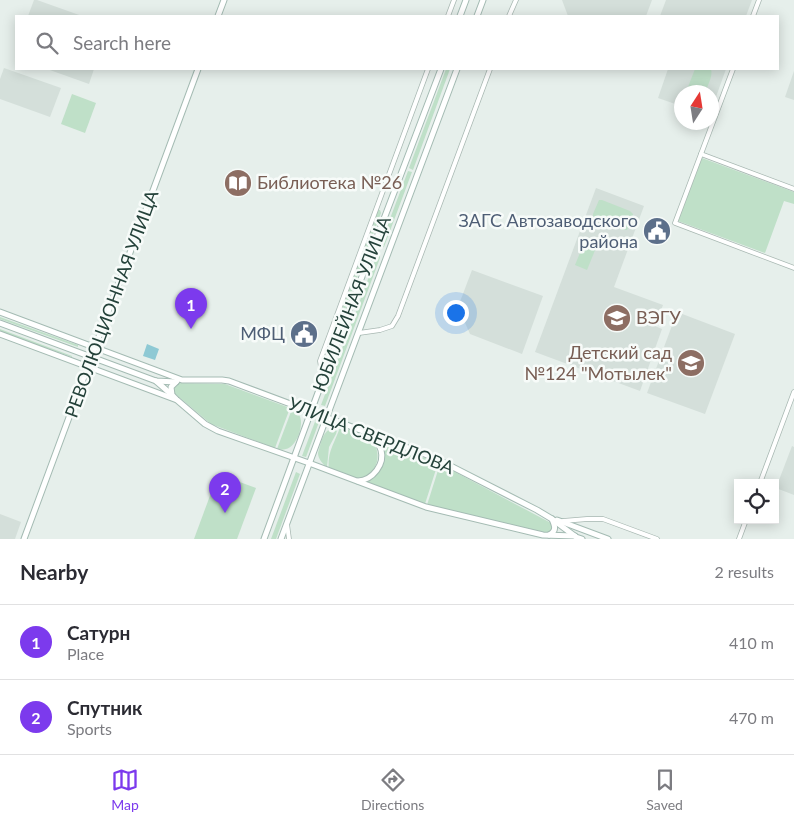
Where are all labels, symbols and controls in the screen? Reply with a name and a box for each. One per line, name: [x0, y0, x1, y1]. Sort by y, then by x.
search box: [15, 15, 779, 70]
icon: search: [33, 29, 61, 57]
text: Search here: [73, 31, 171, 54]
north arrow: [674, 85, 719, 130]
library icon: Библиотека №26: [223, 168, 253, 198]
place label: Библиотека №26: [257, 171, 402, 193]
street label: РЕВОЛЮЦИОННАЯ УЛИЦА: [60, 186, 163, 420]
place label: ЗАГС Автозаводского района: [458, 209, 638, 252]
street label: ЮБИЛЕЙНАЯ УЛИЦА: [307, 212, 395, 395]
public building icon: ЗАГС Автозаводского района: [642, 216, 672, 246]
pin: 1: [175, 288, 207, 329]
your location: [443, 300, 469, 326]
school or university icon: ВЭГУ: [602, 303, 632, 333]
place label: ВЭГУ: [636, 306, 681, 328]
public building icon: МФЦ: [289, 319, 319, 349]
place label: МФЦ: [240, 322, 285, 344]
place label: Детский сад №124 "Мотылек": [524, 341, 672, 384]
school or university icon: Детский сад №124 "Мотылек": [676, 348, 706, 378]
street label: УЛИЦА СВЕРДЛОВА: [285, 392, 458, 479]
pin: 2: [209, 472, 241, 513]
map controls: [734, 479, 779, 524]
button: locate: [734, 479, 779, 524]
text: Nearby: [20, 559, 88, 584]
text: 2 results: [714, 562, 774, 581]
text: Сатурн: [67, 621, 130, 644]
text: 1: [31, 633, 41, 652]
text: 410 m: [729, 633, 774, 652]
text: Place: [67, 644, 104, 663]
text: Спутник: [67, 696, 142, 719]
text: 2: [31, 708, 41, 727]
text: 470 m: [729, 708, 774, 727]
text: Sports: [67, 719, 112, 738]
tab: Map: [111, 766, 139, 813]
tab: Directions: [361, 766, 424, 813]
tab: Saved: [646, 766, 683, 813]

